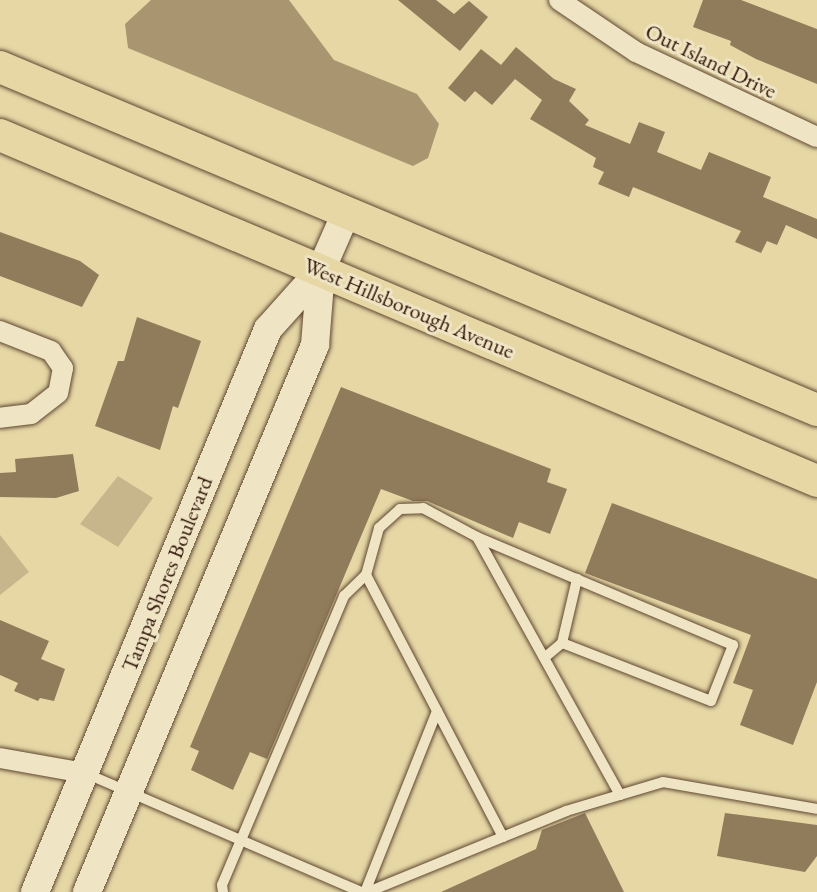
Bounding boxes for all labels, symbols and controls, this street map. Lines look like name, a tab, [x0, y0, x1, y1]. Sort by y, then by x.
street label: Out Island Drive	[641, 18, 781, 104]
street label: West Hillsborough Avenue	[300, 252, 518, 364]
street label: Tampa Shores Boulevard	[116, 473, 218, 675]

